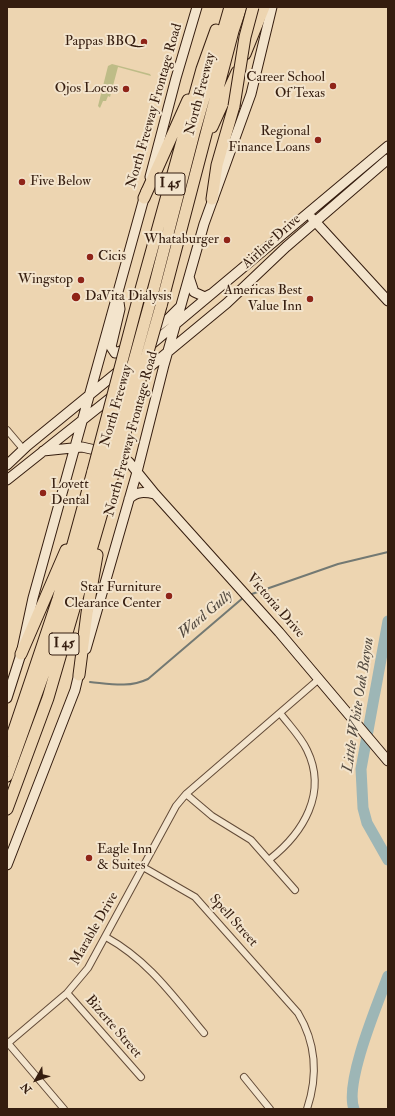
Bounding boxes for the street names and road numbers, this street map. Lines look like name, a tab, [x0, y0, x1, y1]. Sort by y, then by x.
street label: North Freeway Frontage Road	[123, 22, 187, 190]
street label: North Freeway	[182, 51, 220, 137]
road number: I 45	[155, 173, 185, 195]
street label: Airline Drive	[239, 211, 305, 273]
street label: North Freeway Frontage Road	[102, 350, 162, 518]
street label: North Freeway	[97, 363, 137, 449]
street label: Victoria Drive	[242, 570, 308, 642]
road number: I 45	[49, 633, 79, 655]
street label: Marable Drive	[67, 890, 123, 968]
street label: Spell Street	[205, 891, 261, 951]
street label: Bizerte Street	[81, 992, 145, 1062]

